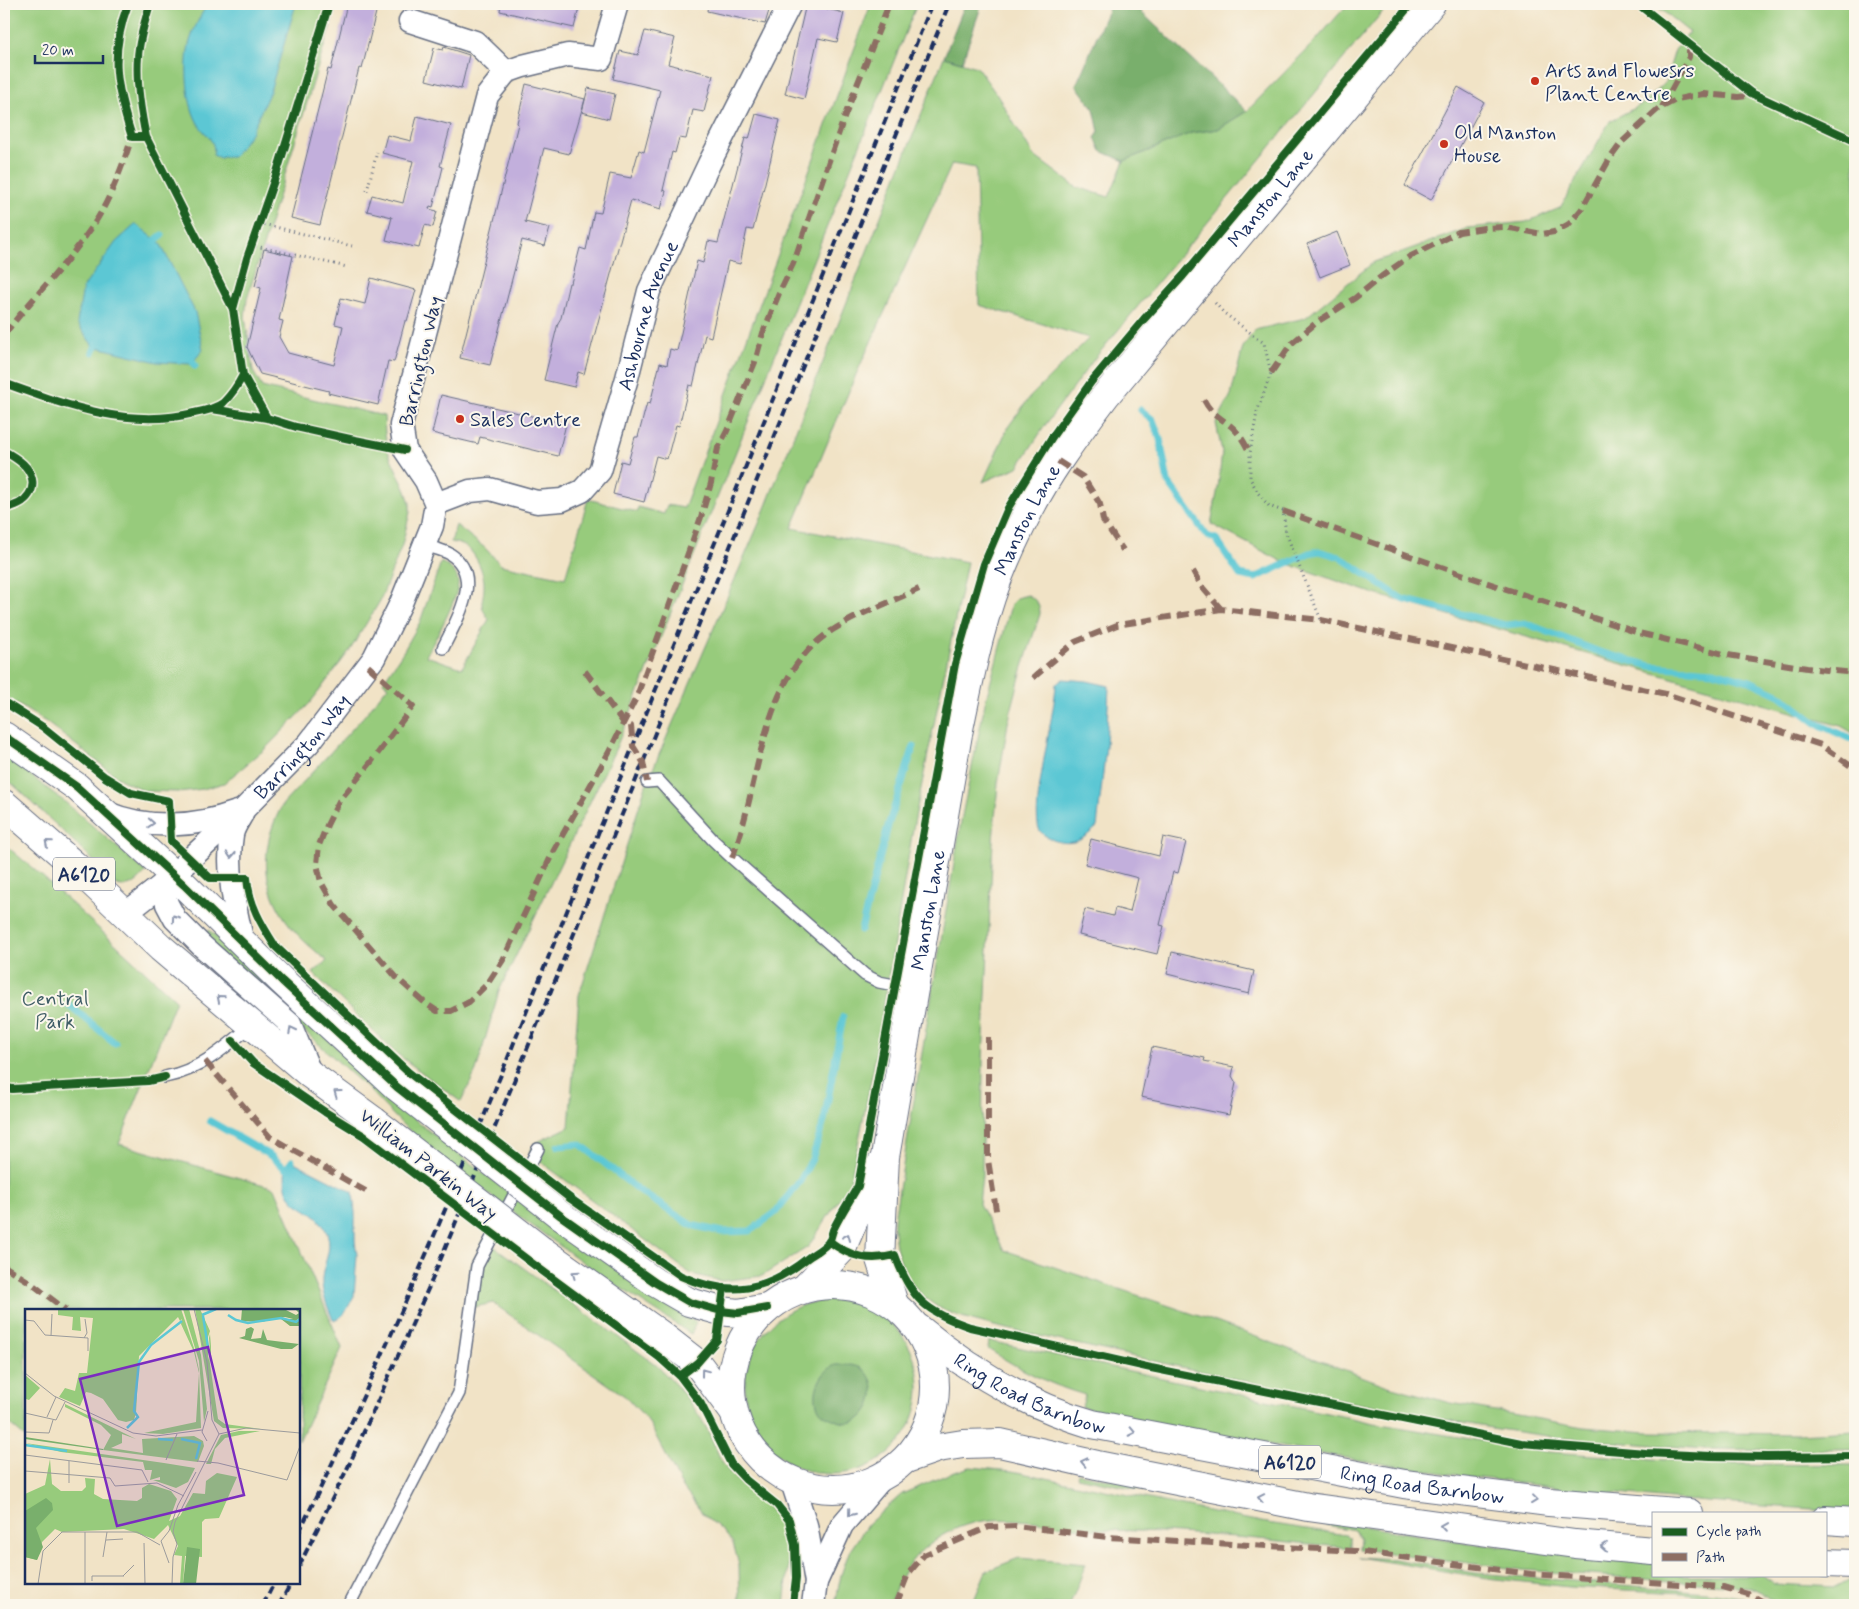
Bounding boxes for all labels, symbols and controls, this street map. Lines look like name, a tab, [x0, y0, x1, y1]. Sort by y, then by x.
scale bar	[35, 32, 102, 64]
text: 20 m	[42, 41, 74, 61]
place label: Arts and Flowesrs Plant Centre	[1545, 58, 1695, 108]
marker: Arts and Flowesrs Plant Centre	[1529, 75, 1541, 87]
place label: Old Manston House	[1454, 120, 1556, 170]
marker: Old Manston House	[1438, 138, 1450, 150]
street label: Manston Lane	[1222, 143, 1321, 254]
street label: Ashbourne Avenue	[612, 236, 686, 394]
street label: Barrington Way	[393, 294, 452, 430]
place label: Sales Centre	[470, 407, 581, 434]
marker: Sales Centre	[454, 413, 466, 425]
street label: Manston Lane	[988, 459, 1068, 580]
street label: Barrington Way	[249, 689, 357, 806]
one-way arrow	[147, 817, 155, 828]
one-way arrow	[45, 840, 54, 849]
street label: Manston Lane	[905, 848, 953, 973]
one-way arrow	[225, 851, 236, 859]
road number: A6120	[53, 858, 115, 891]
one-way arrow	[172, 914, 181, 924]
park label: Central Park	[21, 986, 89, 1036]
one-way arrow	[217, 996, 226, 1004]
one-way arrow	[287, 1026, 298, 1035]
one-way arrow	[333, 1090, 342, 1099]
street label: William Parkin Way	[353, 1103, 503, 1228]
one-way arrow	[840, 1233, 851, 1242]
one-way arrow	[571, 1271, 581, 1280]
inset map	[25, 1309, 300, 1584]
street label: Ring Road Barnbow	[948, 1347, 1108, 1441]
one-way arrow	[701, 1369, 709, 1378]
one-way arrow	[1128, 1426, 1137, 1437]
road number: A6120	[1259, 1445, 1321, 1478]
one-way arrow	[1080, 1457, 1089, 1468]
street label: Ring Road Barnbow	[1338, 1460, 1506, 1511]
one-way arrow	[1256, 1493, 1265, 1503]
one-way arrow	[1530, 1494, 1538, 1505]
one-way arrow	[848, 1508, 857, 1517]
legend	[1652, 1512, 1826, 1576]
one-way arrow	[1439, 1522, 1447, 1532]
text: Cycle path	[1696, 1522, 1761, 1542]
one-way arrow	[1600, 1541, 1608, 1552]
text: Path	[1696, 1548, 1725, 1568]

